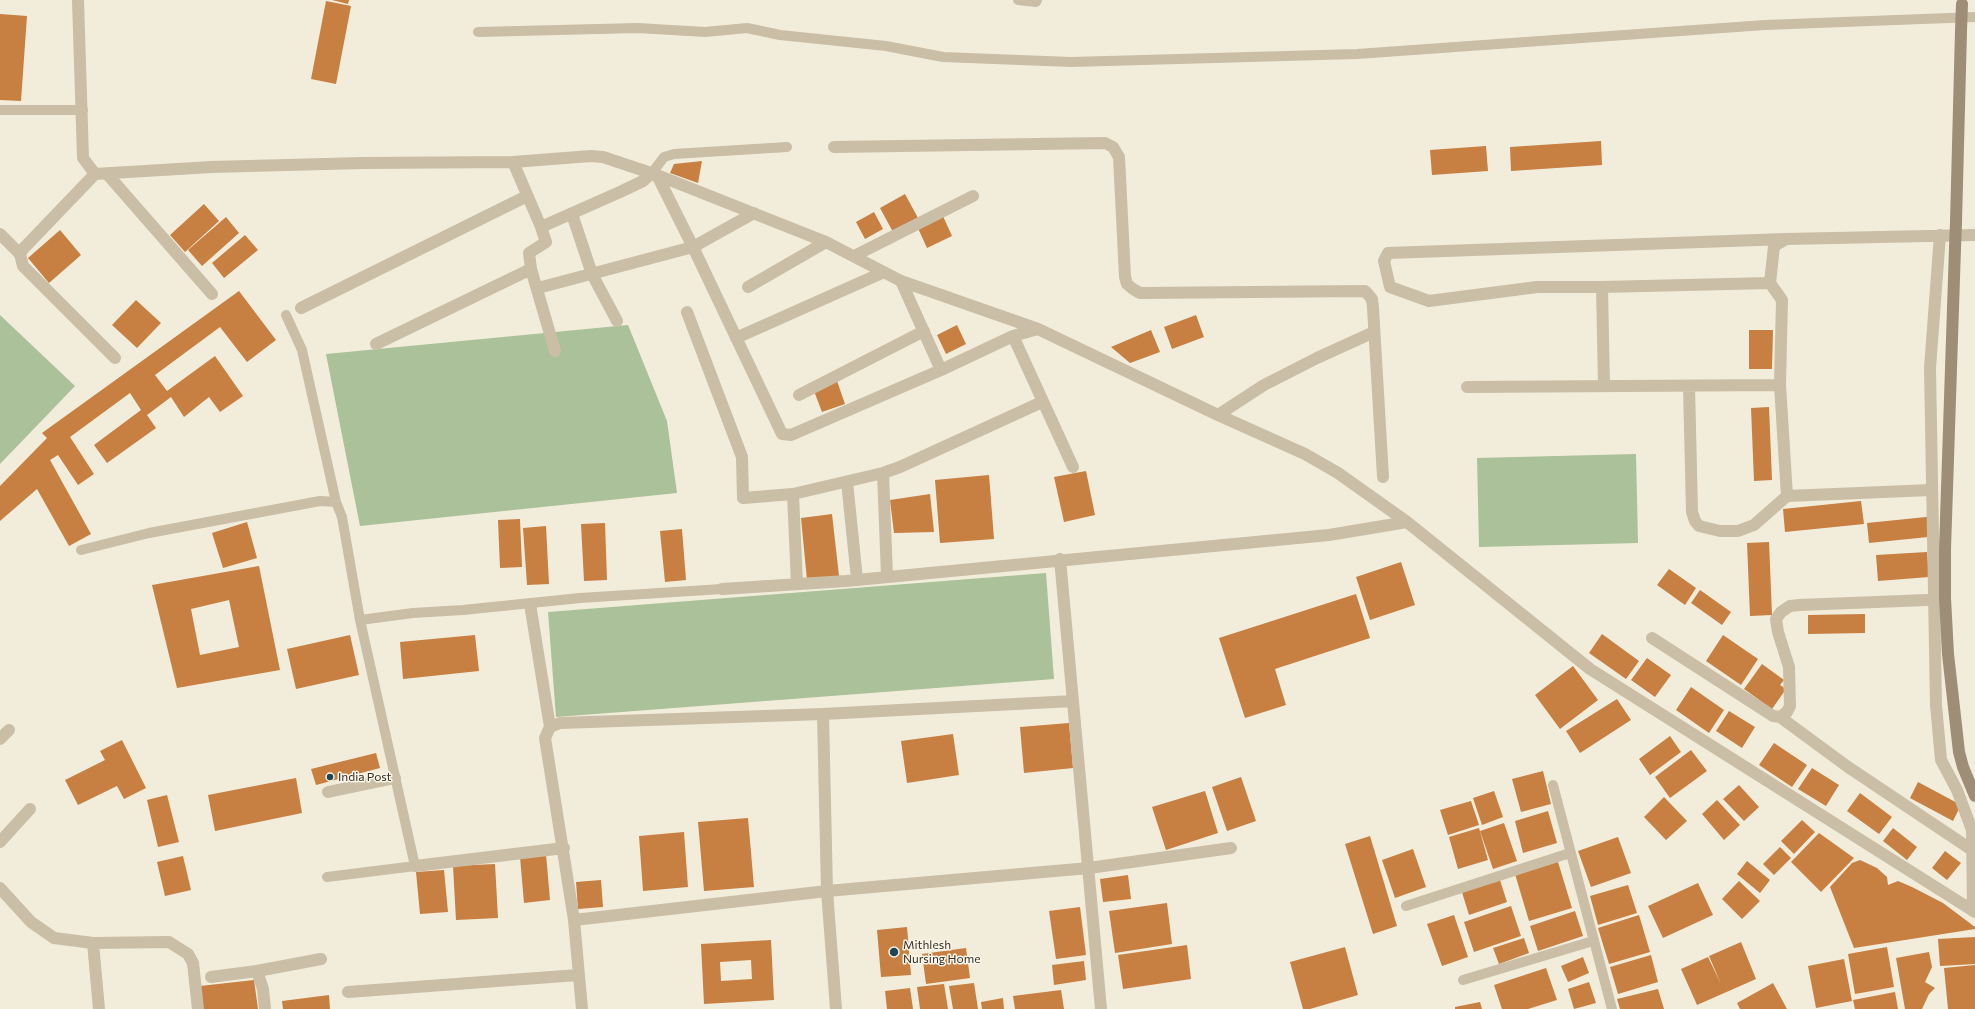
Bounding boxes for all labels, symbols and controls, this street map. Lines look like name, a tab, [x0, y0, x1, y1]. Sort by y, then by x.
place label: India Post	[338, 770, 392, 784]
marker: India Post	[325, 772, 335, 782]
place label: Mithlesh Nursing Home	[903, 938, 981, 966]
marker: Mithlesh Nursing Home	[888, 946, 900, 958]

